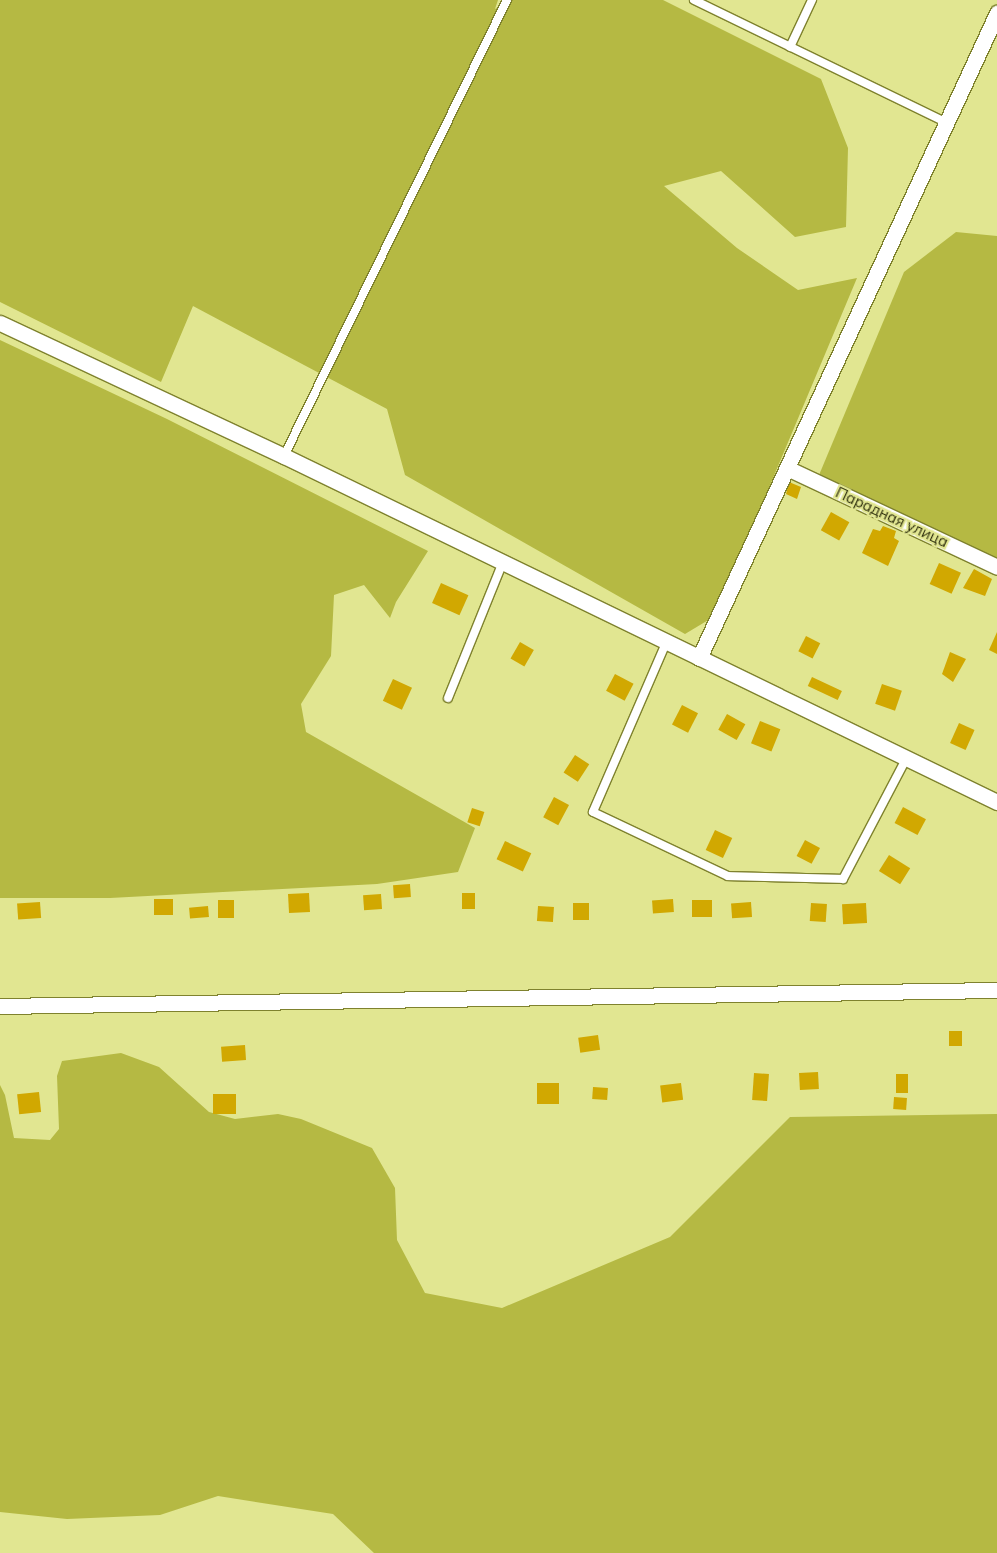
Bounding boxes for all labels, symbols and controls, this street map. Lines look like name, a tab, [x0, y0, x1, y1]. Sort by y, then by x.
street label: Парадная улица	[833, 483, 951, 551]

